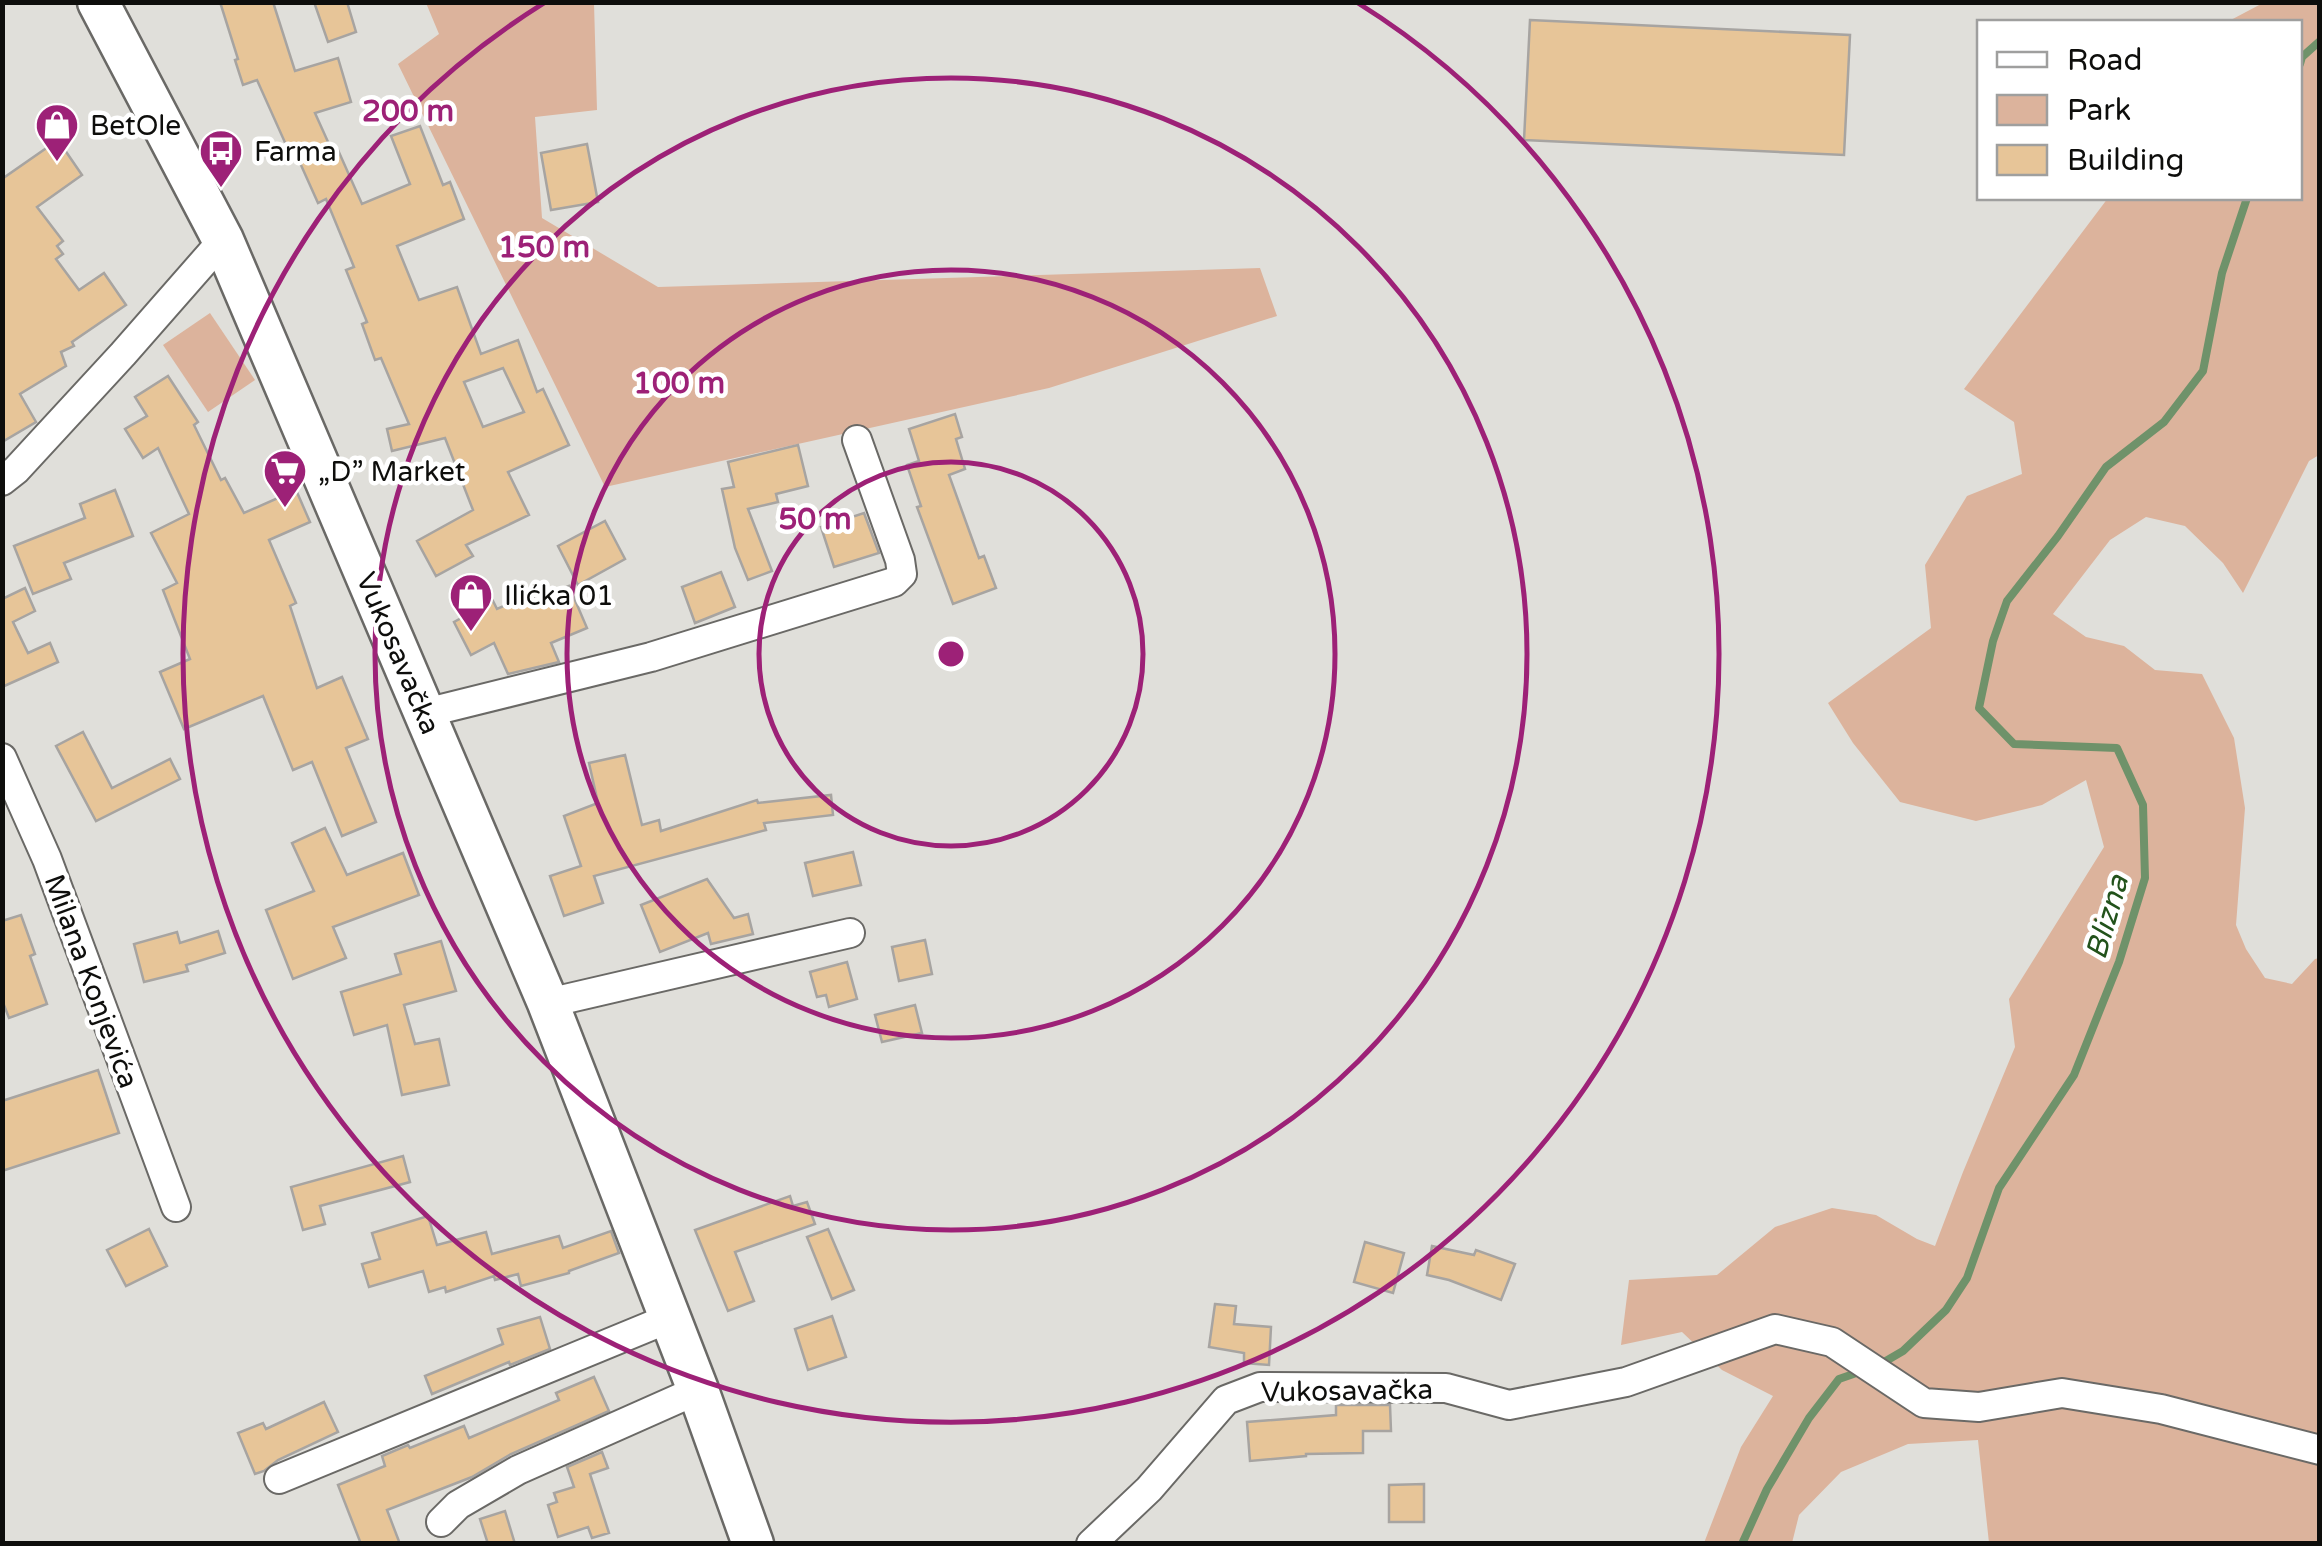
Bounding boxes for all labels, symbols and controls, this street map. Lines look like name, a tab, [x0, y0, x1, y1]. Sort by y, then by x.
legend	[1977, 20, 2302, 200]
text: Road	[2067, 42, 2142, 79]
text: Park	[2067, 92, 2131, 129]
text: 200 m	[362, 93, 454, 130]
shop icon: BetOle	[34, 102, 80, 163]
place label: BetOle	[90, 109, 181, 143]
bus stop icon: Farma	[198, 128, 244, 189]
place label: Farma	[254, 135, 337, 169]
text: Building	[2067, 142, 2184, 179]
text: 150 m	[498, 229, 590, 266]
text: 100 m	[633, 365, 725, 402]
supermarket icon: „D” Market	[262, 448, 308, 509]
place label: „D” Market	[318, 455, 466, 489]
text: 50 m	[778, 501, 852, 538]
street label: Vukosavačka	[349, 567, 447, 739]
shop icon: Ilićka 01	[448, 572, 494, 633]
place label: Ilićka 01	[504, 579, 614, 613]
centre of rings	[933, 636, 969, 672]
street label: Milana Konjevića	[37, 870, 145, 1093]
water label: Blizna	[2078, 870, 2137, 963]
street label: Vukosavačka	[1261, 1372, 1433, 1410]

